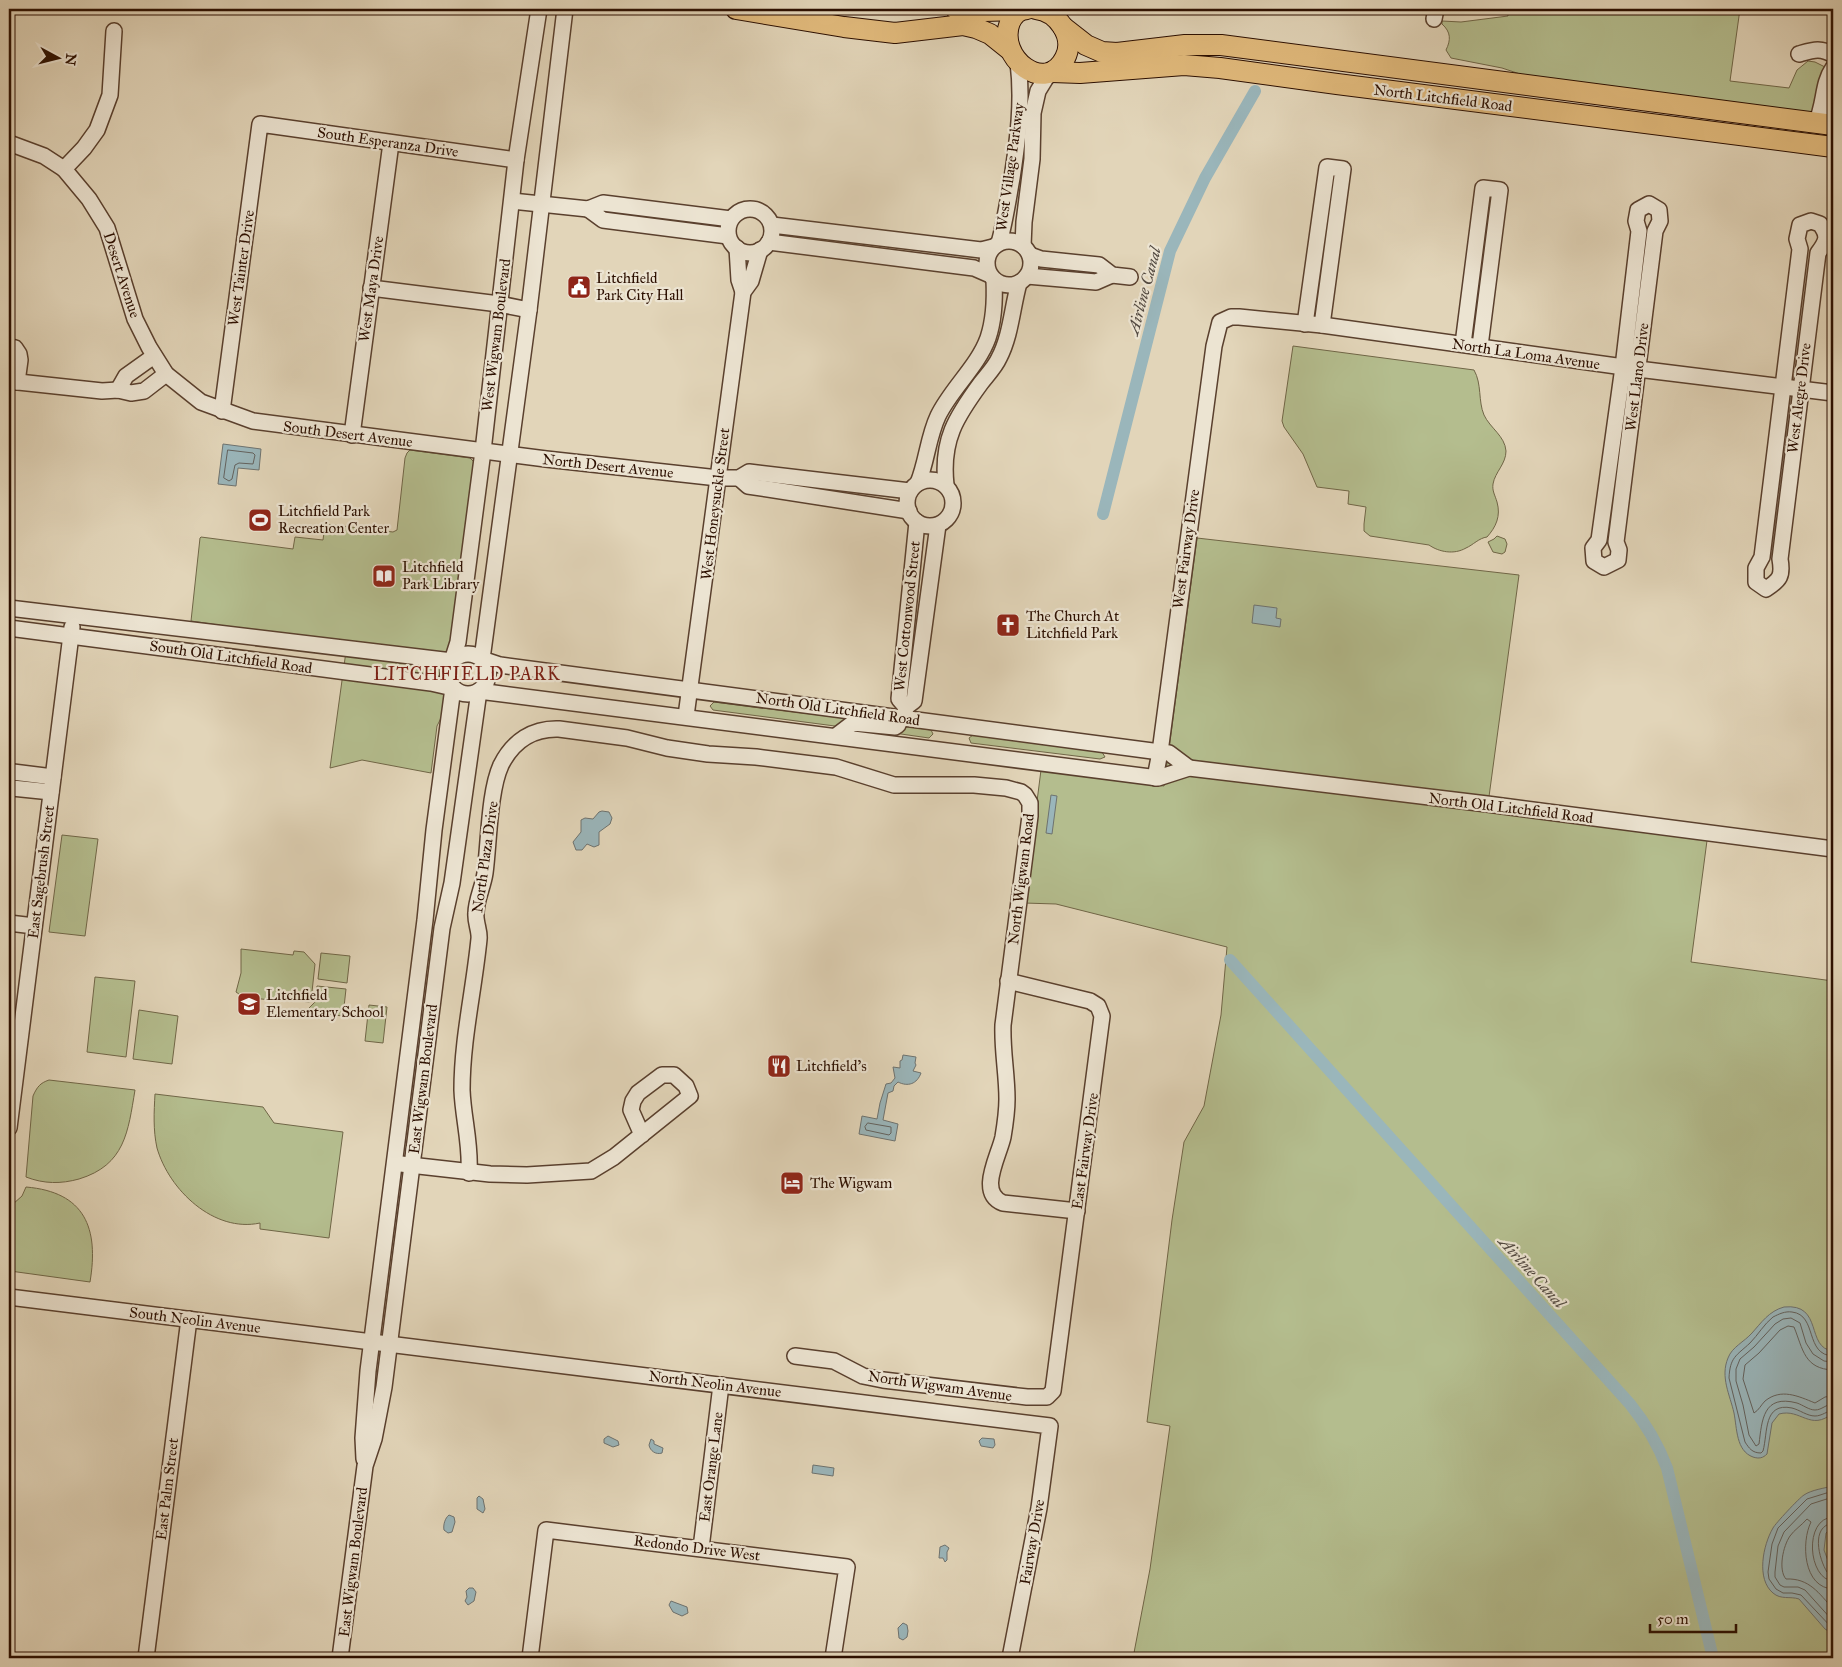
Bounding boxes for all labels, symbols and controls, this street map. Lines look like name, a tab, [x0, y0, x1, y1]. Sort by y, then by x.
north arrow	[32, 32, 82, 82]
text: N	[61, 53, 80, 67]
street label: North Litchfield Road	[1373, 81, 1514, 115]
street label: West Village Parkway	[992, 101, 1028, 232]
street label: South Esperanza Drive	[316, 123, 460, 161]
street label: West Tainter Drive	[224, 209, 258, 327]
street label: Desert Avenue	[100, 230, 144, 320]
street label: West Maya Drive	[355, 235, 387, 343]
water label: Airline Canal	[1123, 243, 1165, 339]
street label: West Wigwam Boulevard	[478, 257, 514, 412]
place label: Litchfield Park City Hall	[596, 269, 685, 304]
public building icon: Litchfield Park City Hall	[566, 274, 592, 300]
street label: West Llano Drive	[1621, 322, 1653, 432]
street label: North La Loma Avenue	[1451, 335, 1601, 373]
street label: West Alegre Drive	[1783, 342, 1815, 454]
street label: South Desert Avenue	[282, 417, 414, 451]
street label: West Honeysuckle Street	[697, 426, 733, 581]
street label: North Desert Avenue	[542, 450, 674, 482]
street label: West Fairway Drive	[1169, 488, 1203, 610]
place label: Litchfield Park Recreation Center	[278, 502, 390, 537]
sports icon: Litchfield Park Recreation Center	[247, 507, 273, 533]
street label: West Cottonwood Street	[890, 539, 924, 692]
place label: Litchfield Park Library	[402, 558, 480, 593]
library icon: Litchfield Park Library	[371, 563, 397, 589]
place label: The Church At Litchfield Park	[1026, 607, 1120, 642]
church icon: The Church At Litchfield Park	[995, 612, 1021, 638]
street label: South Old Litchfield Road	[148, 637, 314, 677]
district label: LITCHFIELD PARK	[373, 663, 561, 685]
street label: North Old Litchfield Road	[755, 689, 922, 729]
street label: North Old Litchfield Road	[1428, 789, 1595, 827]
street label: North Plaza Drive	[468, 800, 502, 914]
street label: East Sagebrush Street	[24, 803, 58, 940]
street label: North Wigwam Road	[1004, 812, 1038, 946]
place label: Litchfield Elementary School	[266, 986, 385, 1021]
school or university icon: Litchfield Elementary School	[236, 991, 262, 1017]
street label: East Wigwam Boulevard	[405, 1003, 441, 1155]
restaurant icon: Litchfield's	[766, 1053, 792, 1079]
place label: Litchfield's	[796, 1057, 867, 1075]
street label: East Fairway Drive	[1068, 1092, 1102, 1210]
hotel icon: The Wigwam	[779, 1170, 805, 1196]
place label: The Wigwam	[810, 1174, 893, 1192]
water label: Airline Canal	[1493, 1231, 1570, 1313]
street label: South Neolin Avenue	[128, 1303, 262, 1337]
street label: North Neolin Avenue	[648, 1367, 782, 1401]
street label: North Wigwam Avenue	[867, 1367, 1013, 1405]
street label: East Orange Lane	[695, 1411, 727, 1523]
street label: East Palm Street	[152, 1436, 182, 1541]
street label: East Wigwam Boulevard	[335, 1486, 371, 1638]
street label: Fairway Drive	[1016, 1498, 1048, 1586]
street label: Redondo Drive West	[633, 1531, 762, 1565]
scale bar	[1650, 1602, 1736, 1634]
text: 50 m	[1657, 1610, 1689, 1628]

